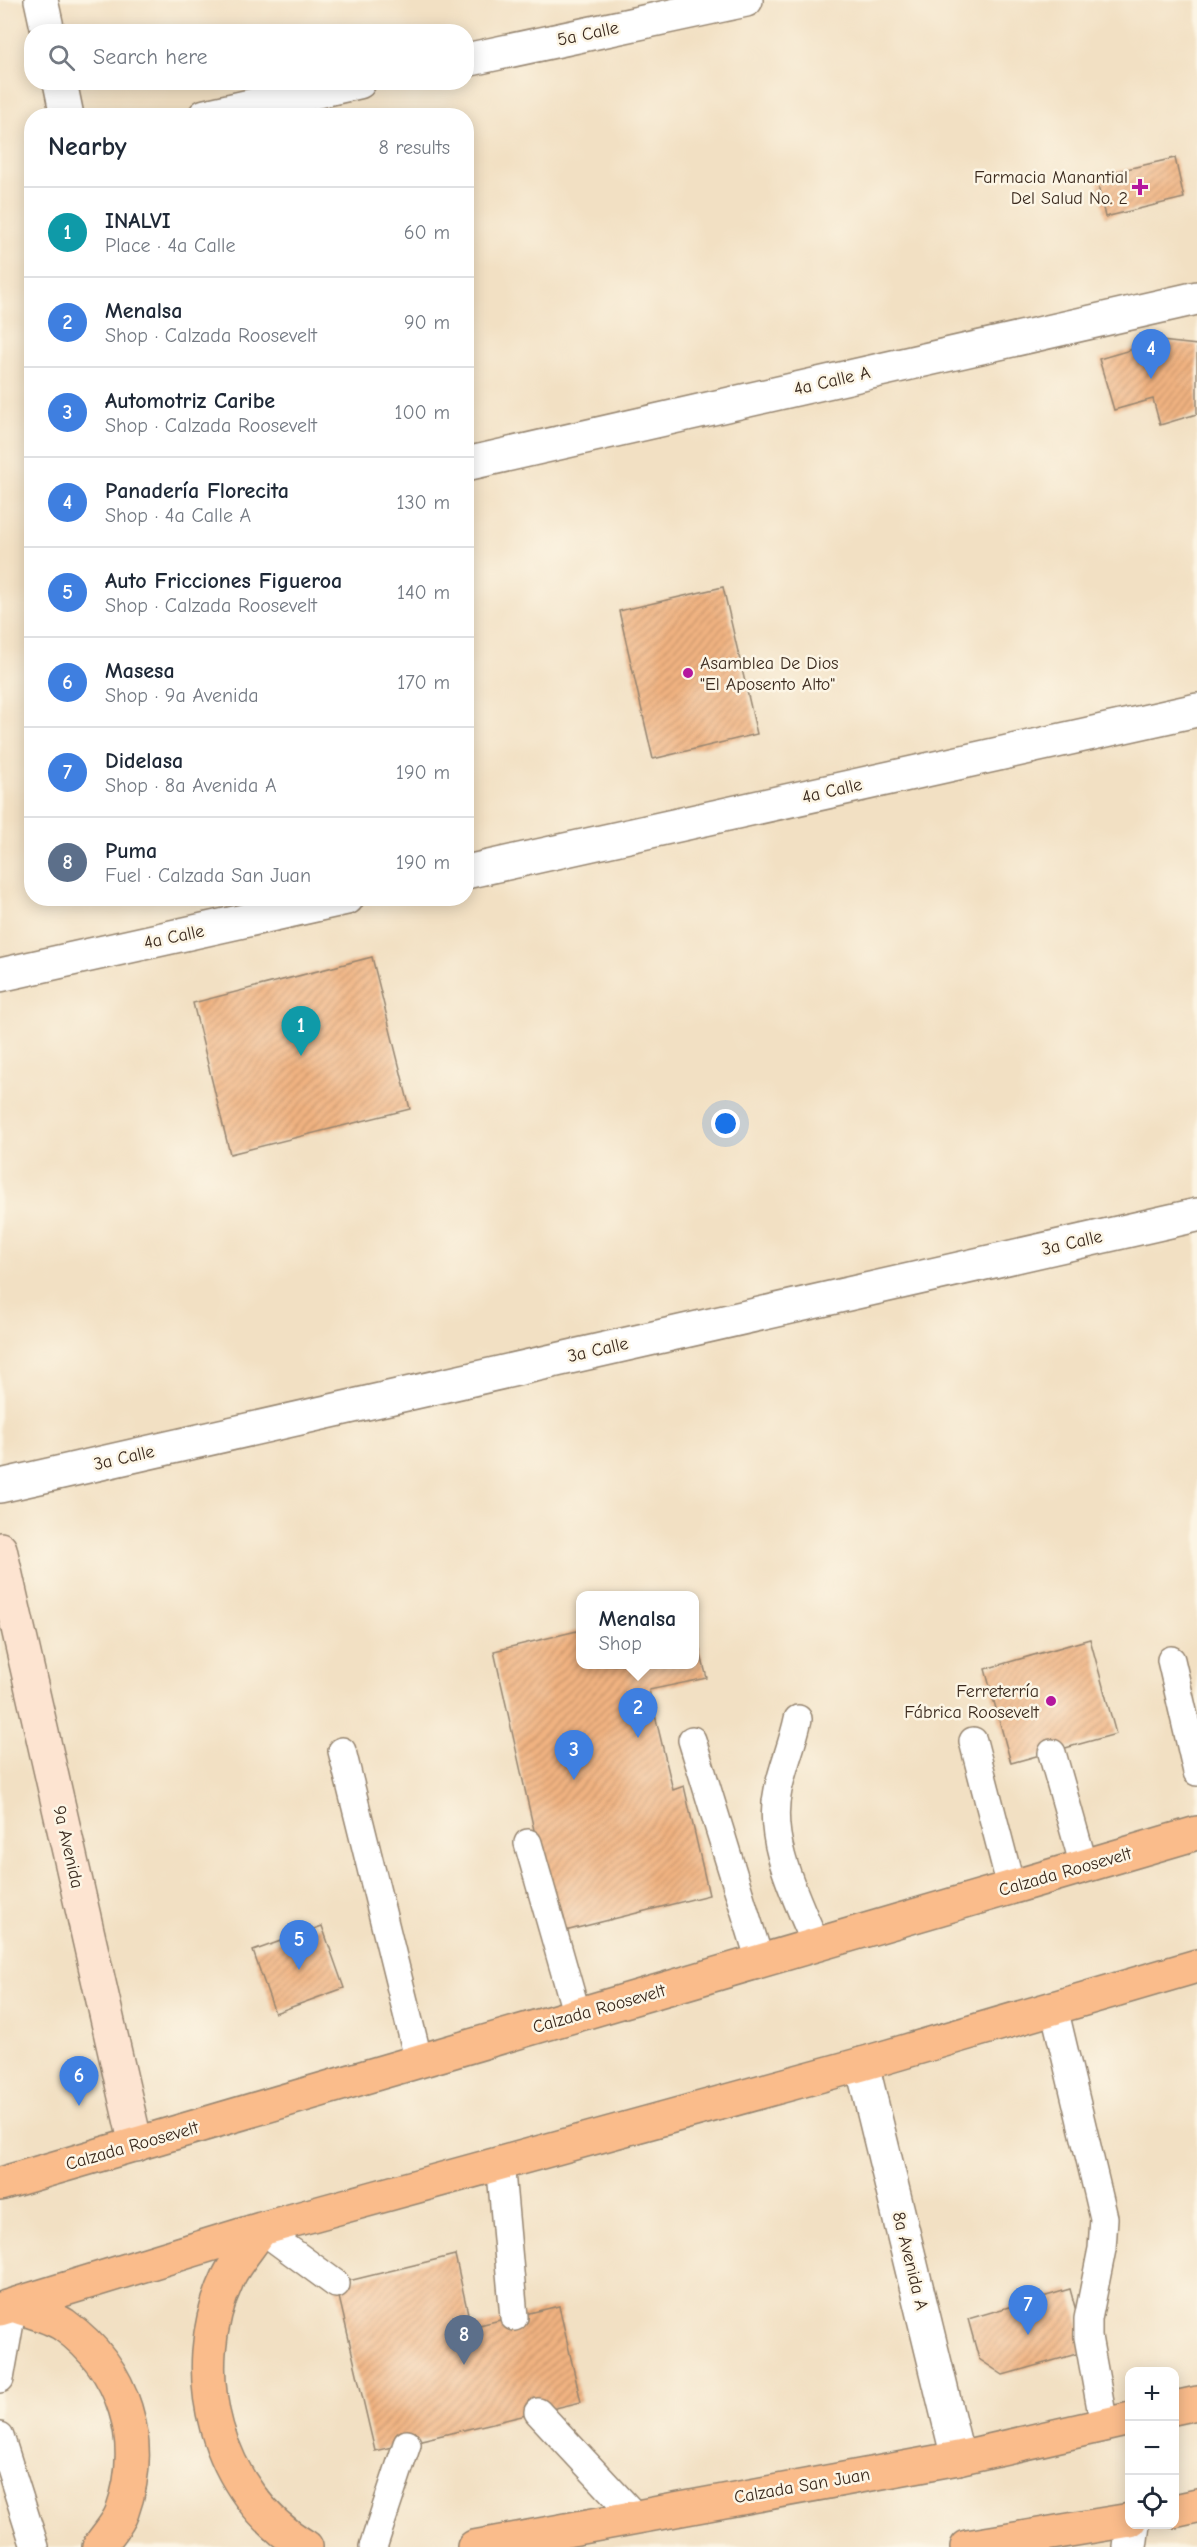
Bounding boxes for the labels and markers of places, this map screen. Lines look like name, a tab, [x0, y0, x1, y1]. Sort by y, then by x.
place label: Farmacia Manantial Del Salud No. 2	[974, 167, 1128, 209]
marker: Farmacia Manantial Del Salud No. 2	[1133, 180, 1147, 194]
pin: 4	[1132, 330, 1170, 379]
place label: Asamblea De Dios "El Aposento Alto"	[700, 653, 839, 695]
marker: Asamblea De Dios "El Aposento Alto"	[681, 666, 695, 680]
pin: 1	[282, 1006, 320, 1056]
place label: Ferreterría Fábrica Roosevelt	[904, 1681, 1040, 1723]
pin: 2	[618, 1688, 658, 1738]
marker: Ferreterría Fábrica Roosevelt	[1044, 1694, 1058, 1708]
pin: 3	[554, 1730, 594, 1780]
pin: 5	[280, 1920, 318, 1970]
pin: 6	[60, 2056, 98, 2106]
pin: 7	[1008, 2286, 1048, 2335]
pin: 8	[444, 2316, 484, 2365]

